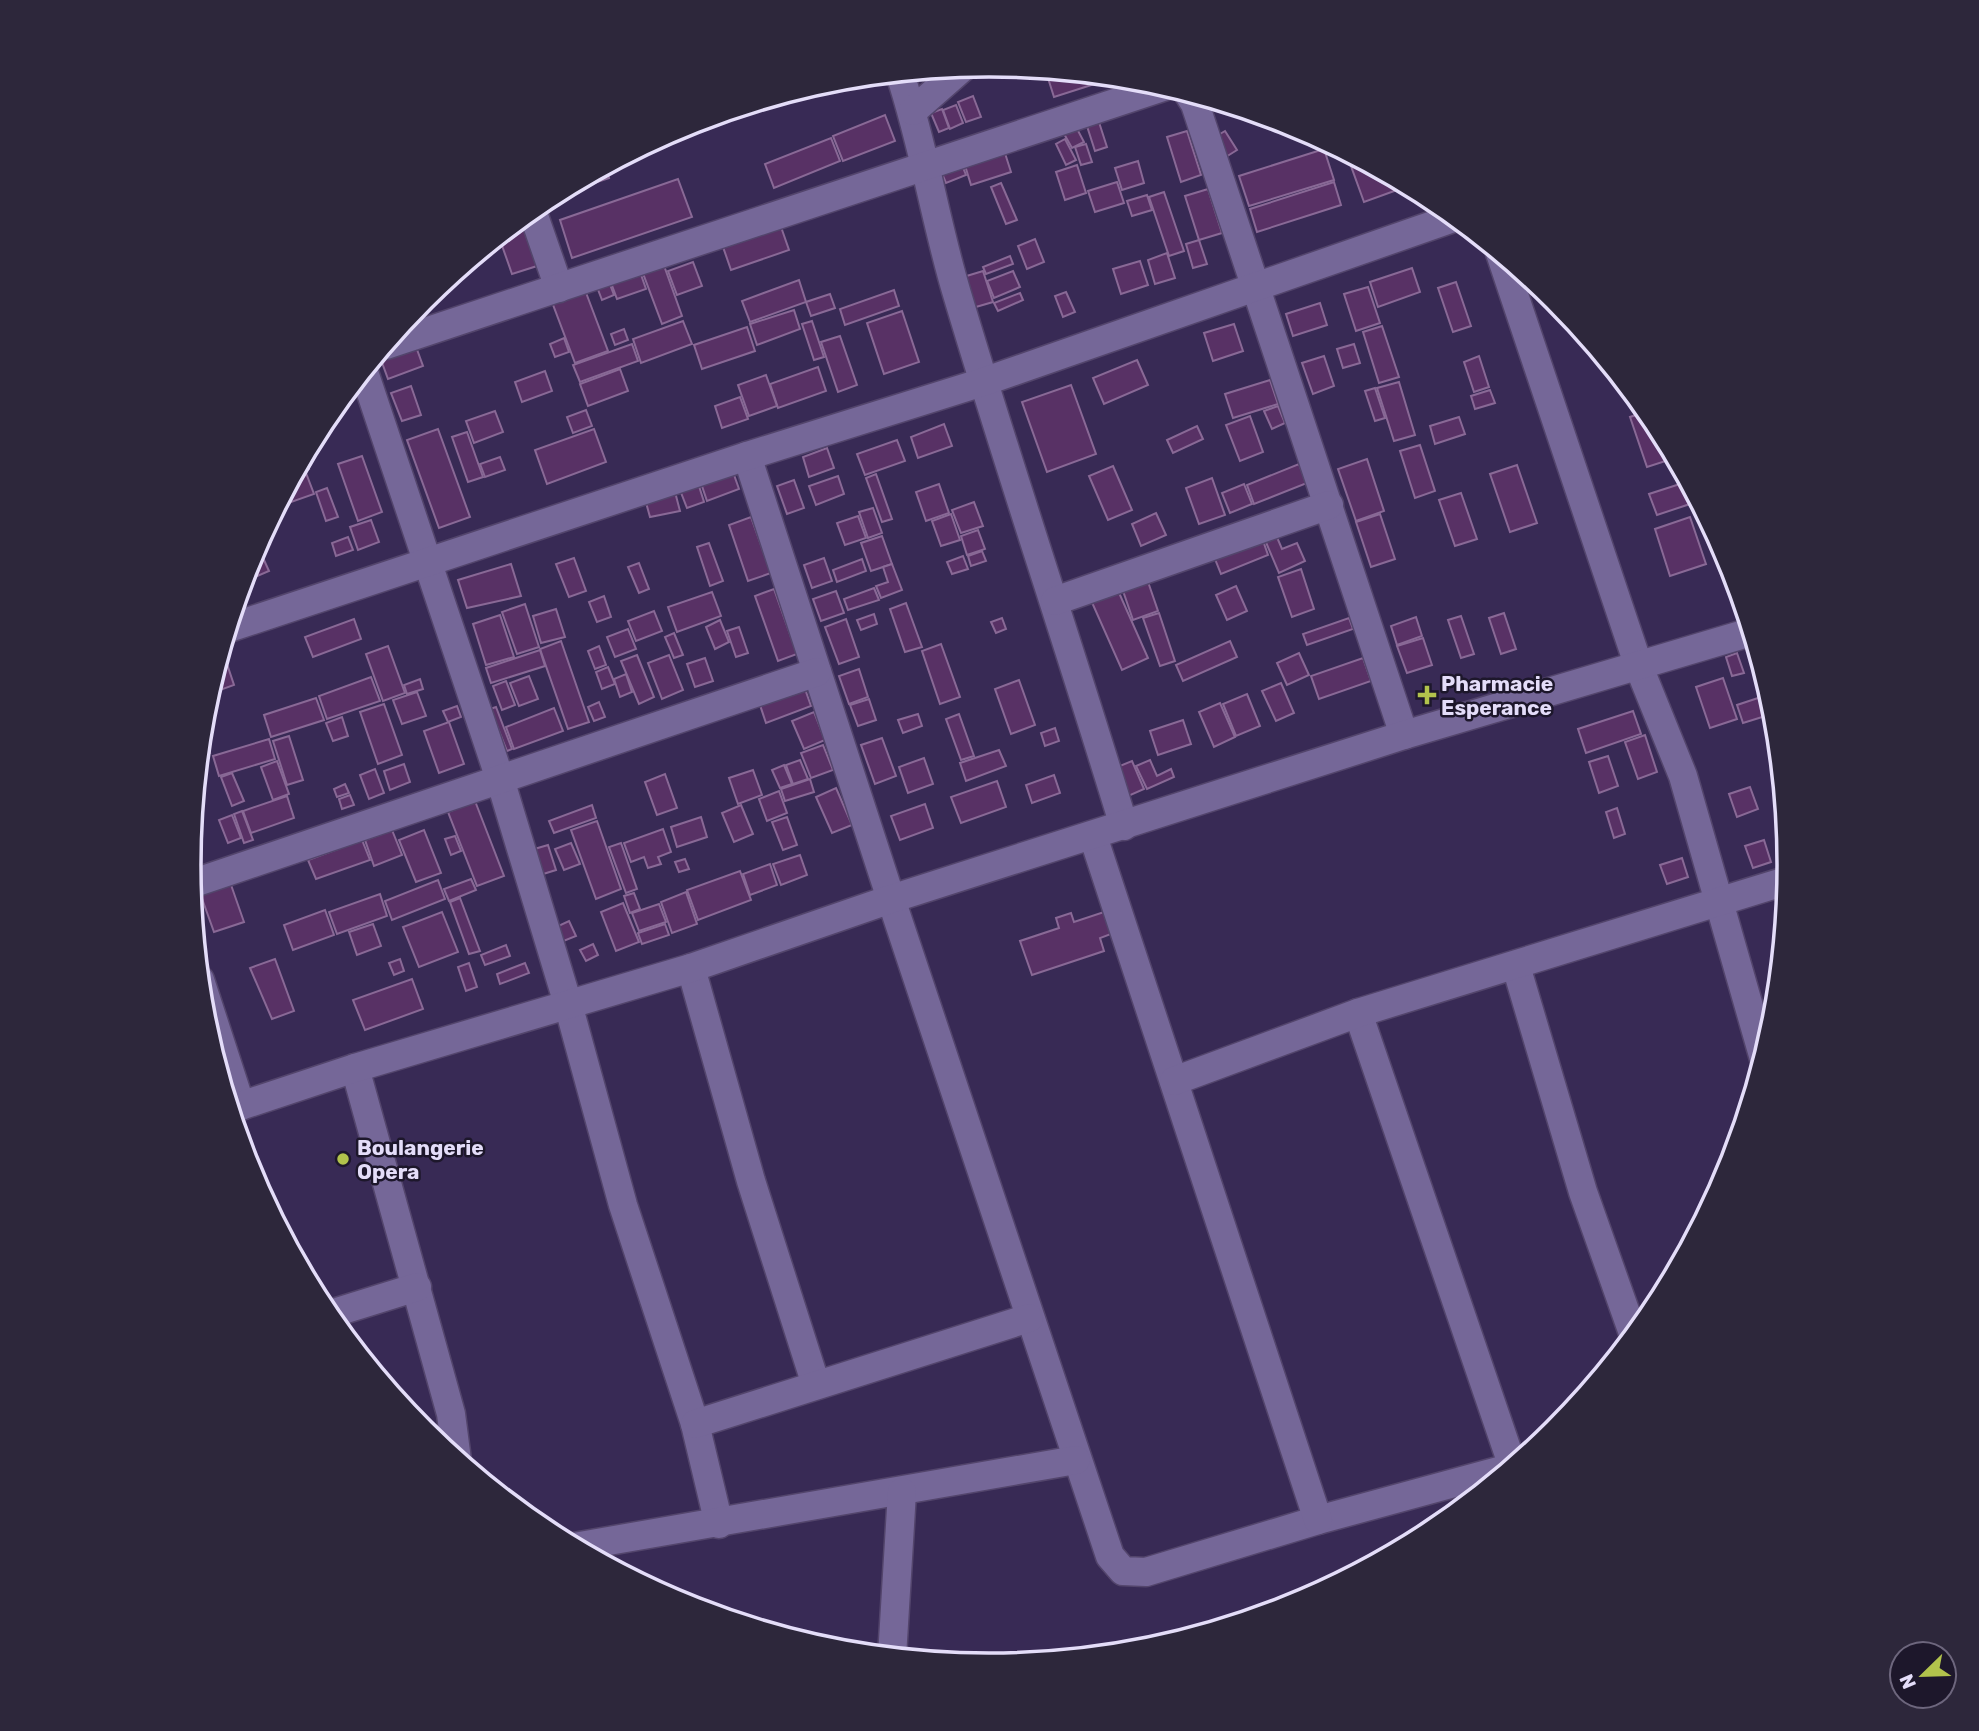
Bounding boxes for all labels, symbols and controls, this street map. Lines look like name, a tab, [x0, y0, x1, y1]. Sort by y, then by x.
place label: Pharmacie Esperance	[1441, 671, 1553, 720]
marker: Pharmacie Esperance	[1419, 687, 1435, 703]
place label: Boulangerie Opera	[357, 1135, 484, 1184]
marker: Boulangerie Opera	[335, 1151, 351, 1167]
north arrow	[1888, 1640, 1958, 1710]
text: N	[1895, 1671, 1921, 1692]

